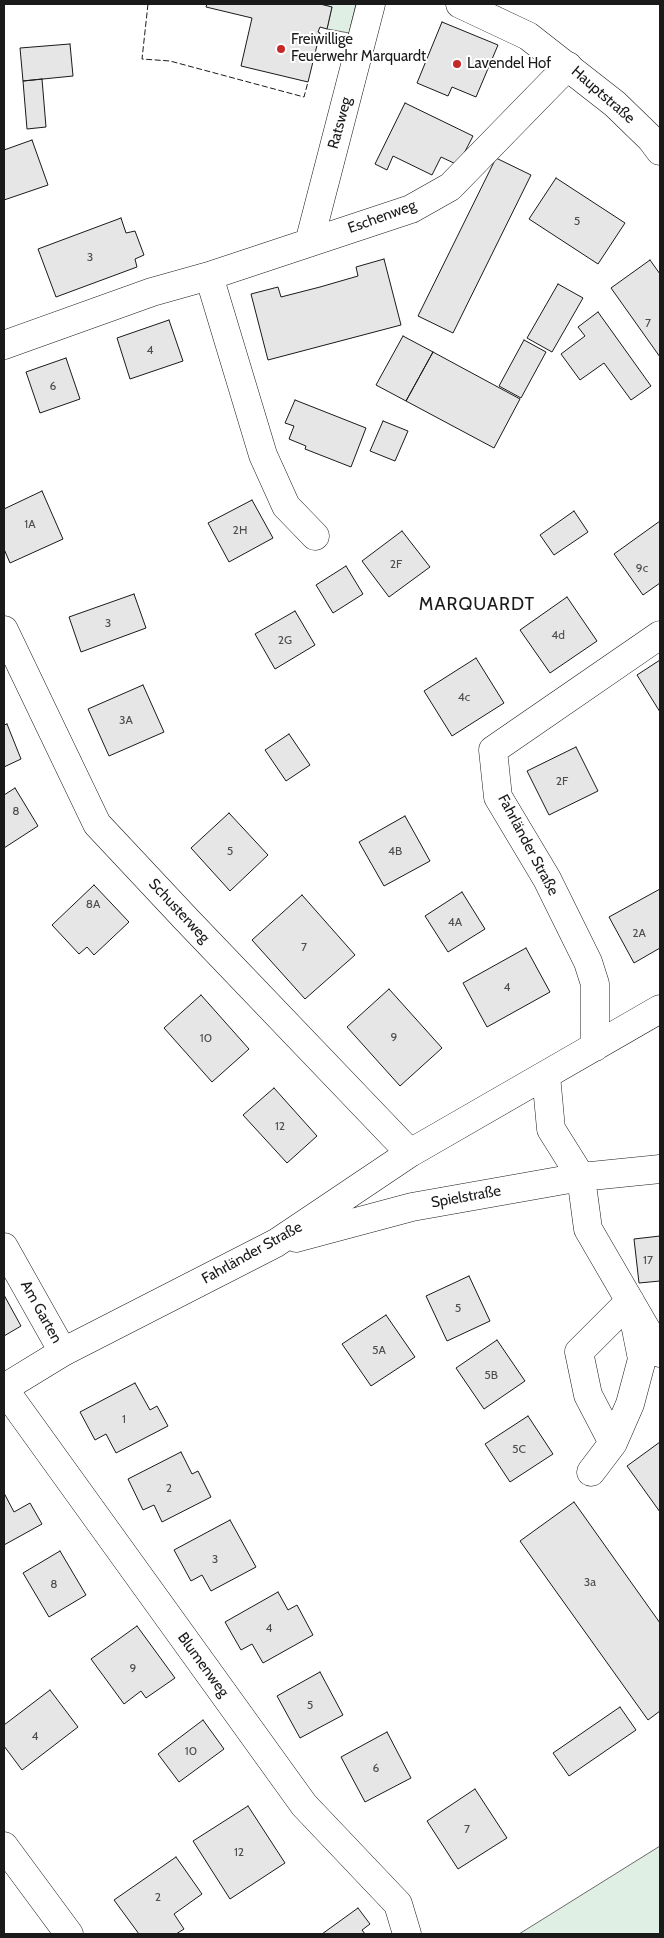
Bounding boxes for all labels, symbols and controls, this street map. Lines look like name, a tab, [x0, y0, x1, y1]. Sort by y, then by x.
place label: Freiwillige Feuerwehr Marquardt	[291, 31, 426, 66]
marker: Freiwillige Feuerwehr Marquardt	[275, 43, 287, 55]
place label: Lavendel Hof	[467, 55, 551, 73]
marker: Lavendel Hof	[451, 58, 463, 70]
street label: Hauptstraße	[568, 63, 638, 127]
street label: Ratsweg	[324, 95, 356, 151]
street label: Eschenweg	[345, 196, 419, 238]
house number: 5	[574, 214, 580, 228]
house number: 3	[87, 250, 93, 264]
house number: 7	[645, 316, 651, 330]
house number: 4	[147, 343, 153, 357]
house number: 6	[50, 379, 56, 393]
house number: 1A	[24, 517, 36, 531]
house number: 2H	[233, 523, 247, 537]
house number: 2F	[390, 557, 402, 571]
house number: 9c	[636, 561, 648, 575]
district label: MARQUARDT	[418, 594, 536, 616]
house number: 3	[105, 616, 111, 630]
house number: 4d	[551, 628, 565, 642]
house number: 2G	[278, 633, 292, 647]
house number: 4c	[458, 690, 470, 704]
house number: 3A	[119, 713, 133, 727]
house number: 2F	[556, 774, 568, 788]
street label: Fahrländer Straße	[494, 791, 562, 899]
house number: 8	[12, 804, 20, 818]
house number: 5	[227, 844, 233, 858]
house number: 4B	[388, 844, 402, 858]
street label: Schusterweg	[145, 875, 213, 947]
house number: 8A	[86, 897, 100, 911]
house number: 4A	[448, 915, 462, 929]
house number: 2A	[632, 926, 646, 940]
house number: 7	[301, 940, 307, 954]
house number: 4	[504, 980, 510, 994]
house number: 9	[391, 1030, 397, 1044]
house number: 10	[200, 1031, 212, 1045]
house number: 12	[275, 1119, 285, 1133]
street label: Spielstraße	[430, 1182, 502, 1212]
street label: Fahrländer Straße	[199, 1218, 305, 1288]
house number: 17	[643, 1253, 653, 1267]
street label: Am Garten	[16, 1278, 66, 1346]
house number: 5	[455, 1301, 461, 1315]
house number: 5A	[372, 1343, 386, 1357]
house number: 5B	[484, 1368, 498, 1382]
house number: 1	[122, 1412, 126, 1426]
house number: 5C	[512, 1442, 526, 1456]
house number: 2	[166, 1481, 172, 1495]
house number: 3	[212, 1552, 218, 1566]
house number: 3a	[584, 1575, 596, 1589]
house number: 8	[50, 1577, 58, 1591]
house number: 4	[266, 1621, 272, 1635]
street label: Blumenweg	[174, 1629, 232, 1701]
house number: 9	[130, 1661, 136, 1675]
house number: 5	[307, 1698, 313, 1712]
house number: 4	[32, 1729, 38, 1743]
house number: 10	[185, 1744, 197, 1758]
house number: 6	[373, 1761, 379, 1775]
house number: 7	[464, 1822, 470, 1836]
house number: 12	[234, 1845, 244, 1859]
house number: 2	[155, 1890, 161, 1904]

